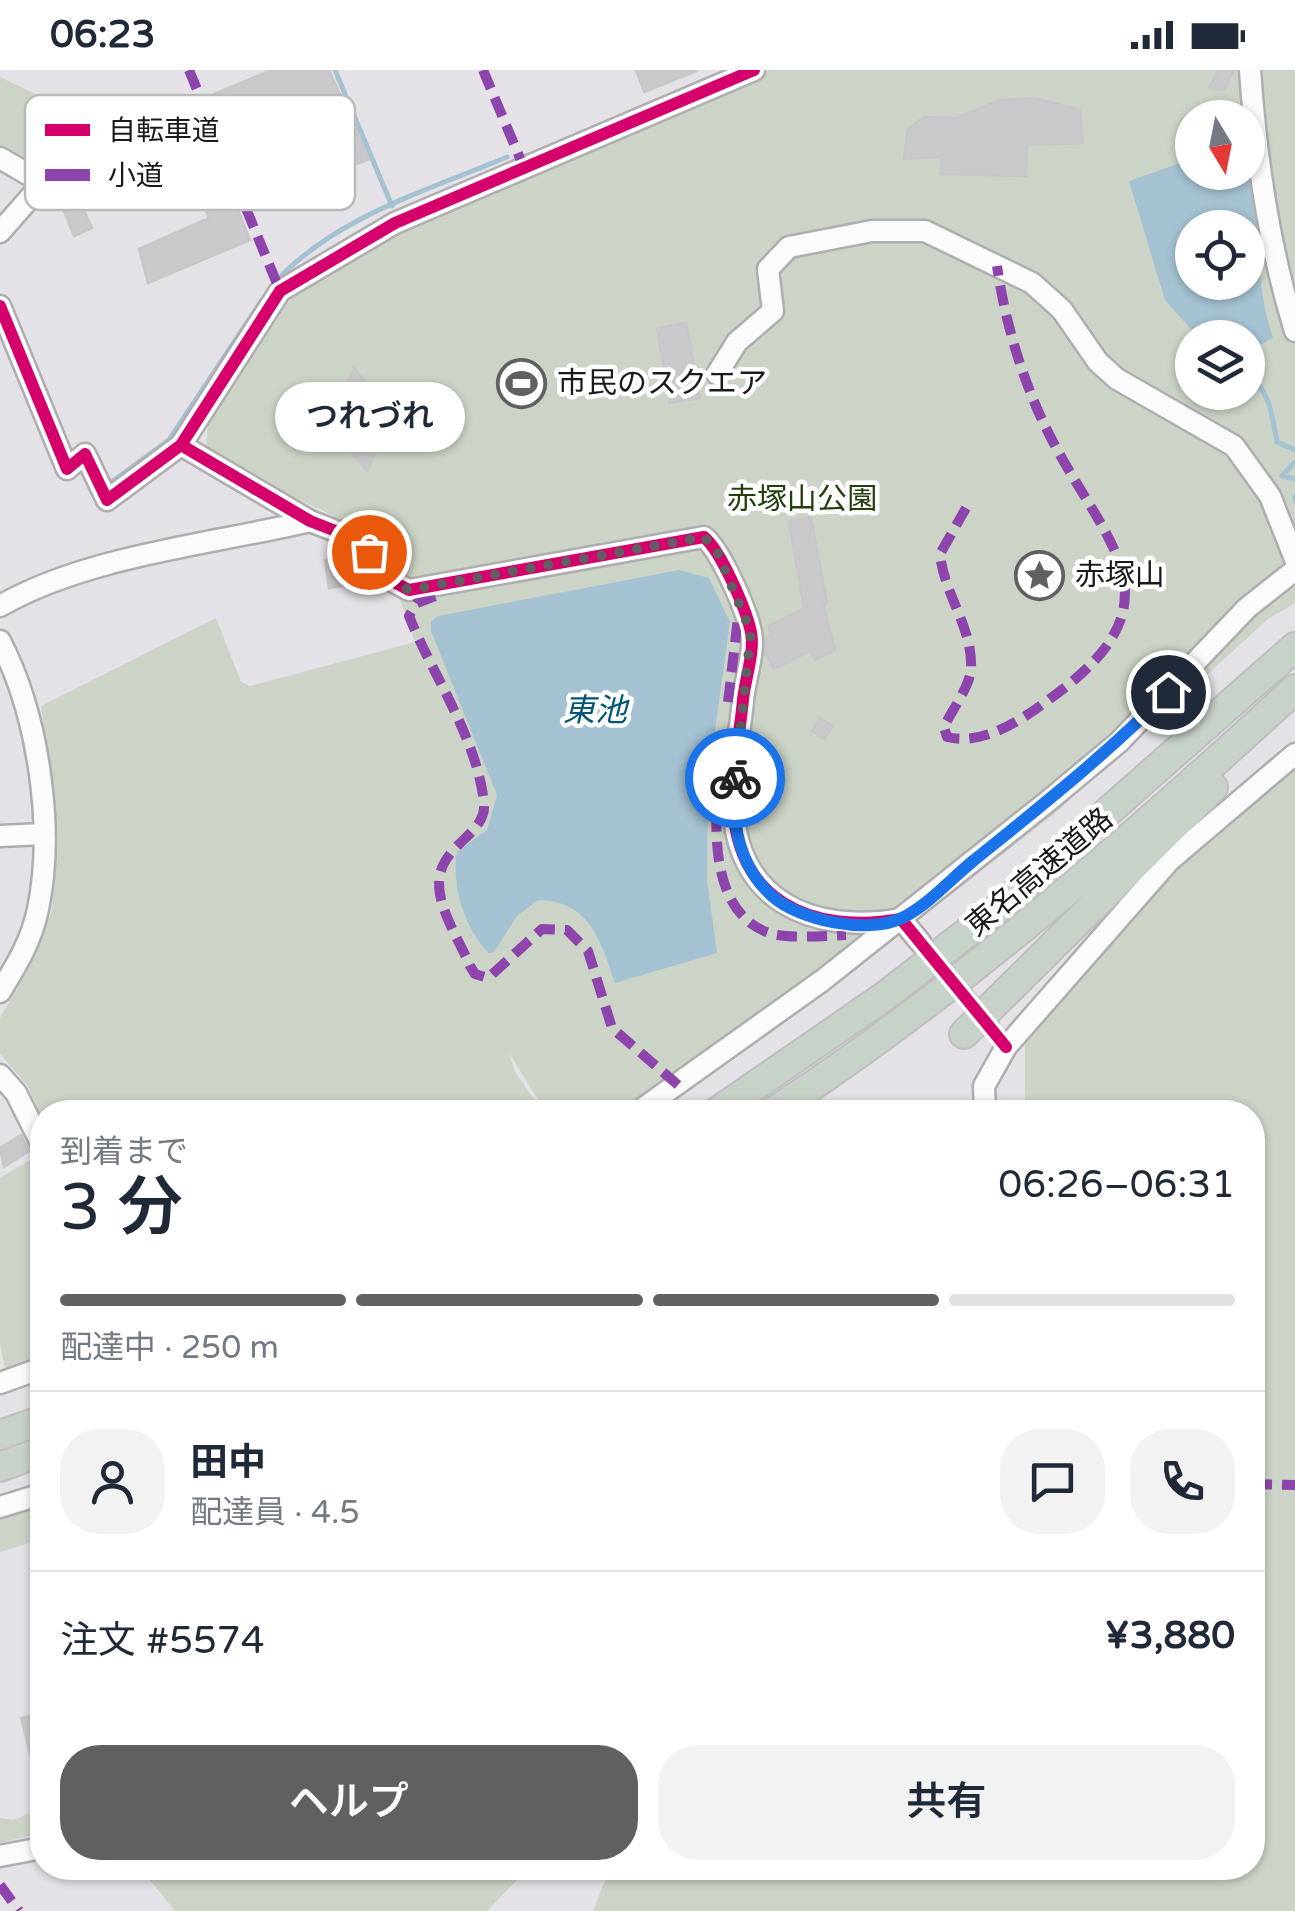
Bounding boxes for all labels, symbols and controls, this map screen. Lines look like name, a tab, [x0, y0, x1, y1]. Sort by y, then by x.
text: 06:23	[50, 12, 155, 58]
legend	[25, 95, 355, 210]
north arrow	[1175, 100, 1265, 190]
map controls	[1175, 100, 1265, 410]
text: 自転車道	[108, 114, 220, 148]
text: 小道	[108, 159, 164, 193]
button: locate	[1175, 210, 1265, 300]
button: layers	[1175, 320, 1265, 410]
sports icon: 市民のスクエア	[496, 357, 548, 409]
place label: 市民のスクエア	[557, 365, 767, 402]
callout: つれづれ	[274, 382, 464, 452]
text: つれづれ	[306, 398, 434, 436]
park label: 赤塚山公園	[727, 481, 877, 518]
pin	[327, 510, 412, 595]
icon: bag	[342, 525, 397, 580]
place icon: 赤塚山	[1014, 549, 1066, 601]
place label: 赤塚山	[1075, 557, 1165, 594]
pin	[1126, 650, 1211, 735]
icon: home	[1141, 665, 1196, 720]
water label: 東池	[563, 692, 630, 730]
courier	[685, 728, 785, 828]
icon: bike	[708, 751, 763, 806]
street label: 東名高速道路	[958, 800, 1120, 944]
text: 到着まで	[60, 1133, 188, 1171]
text: 06:26–06:31	[998, 1162, 1235, 1208]
text: 3 分	[60, 1169, 183, 1248]
text: 配達中 · 250 m	[60, 1329, 279, 1367]
button: person	[60, 1429, 165, 1534]
button: chat	[1000, 1429, 1105, 1534]
button: phone	[1130, 1429, 1235, 1534]
text: 田中	[190, 1440, 266, 1486]
text: 配達員 · 4.5	[190, 1494, 359, 1532]
text: ¥3,880	[1105, 1613, 1235, 1659]
text: 注文 #5574	[60, 1618, 265, 1664]
button: ヘルプ	[60, 1745, 638, 1860]
button: 共有	[658, 1745, 1235, 1860]

